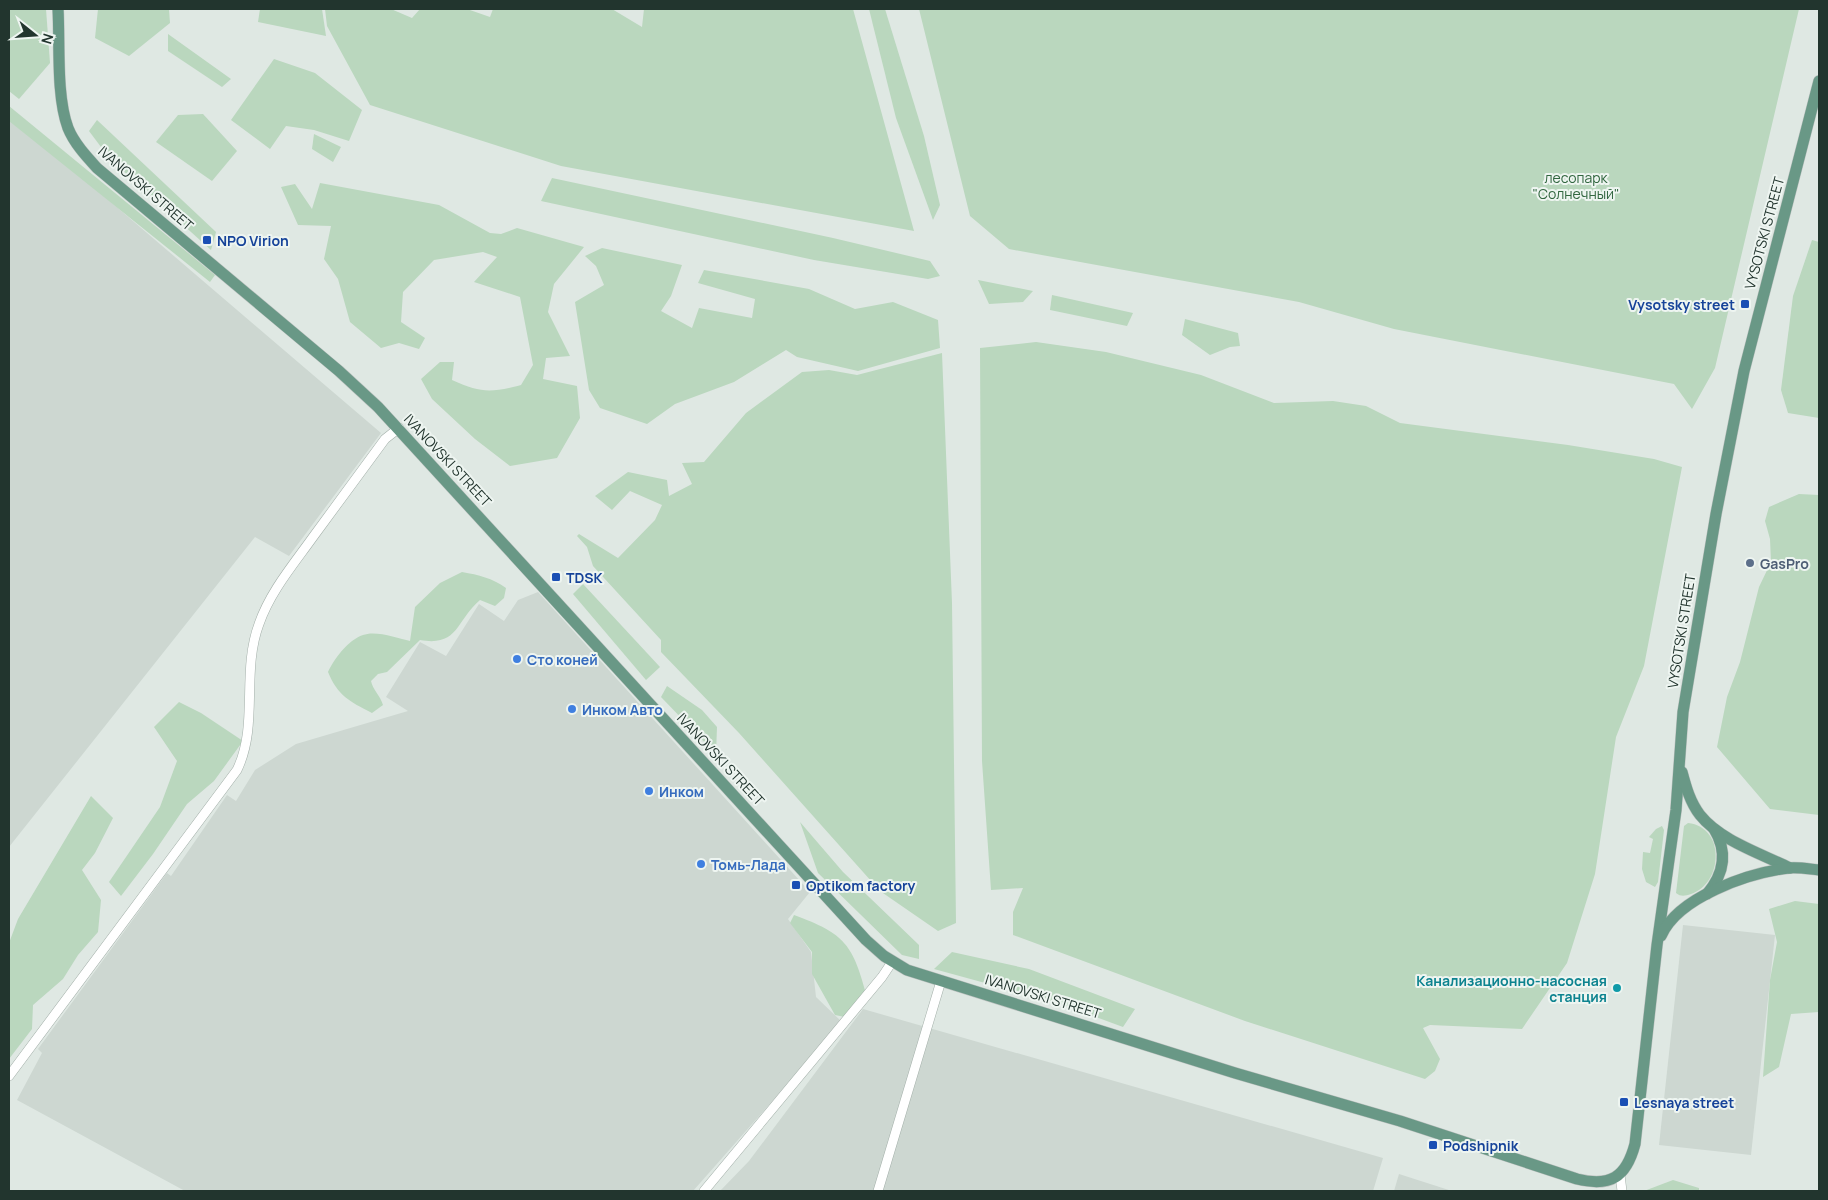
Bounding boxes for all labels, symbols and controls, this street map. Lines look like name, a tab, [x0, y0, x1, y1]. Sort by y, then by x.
north arrow	[10, 10, 60, 60]
text: N	[37, 31, 58, 47]
street label: IVANOVSKI STREET	[94, 141, 198, 235]
park label: лесопарк "Солнечный"	[1532, 168, 1620, 203]
street label: VYSOTSKI STREET	[1740, 174, 1788, 291]
place label: NPO Virion	[217, 231, 289, 250]
marker: NPO Virion	[201, 234, 213, 246]
place label: Vysotsky street	[1628, 295, 1735, 314]
marker: Vysotsky street	[1739, 298, 1751, 310]
street label: IVANOVSKI STREET	[400, 410, 496, 511]
place label: GasPro	[1760, 554, 1809, 573]
marker: GasPro	[1744, 557, 1756, 569]
place label: TDSK	[566, 568, 604, 587]
marker: TDSK	[550, 571, 562, 583]
street label: VYSOTSKI STREET	[1663, 572, 1700, 690]
place label: Сто коней	[527, 650, 598, 669]
marker: Сто коней	[511, 653, 523, 665]
place label: Инком Авто	[582, 700, 663, 719]
marker: Инком Авто	[566, 703, 578, 715]
street label: IVANOVSKI STREET	[673, 709, 769, 810]
place label: Инком	[659, 782, 704, 801]
marker: Инком	[643, 785, 655, 797]
place label: Томь-Лада	[711, 855, 786, 874]
marker: Томь-Лада	[695, 858, 707, 870]
place label: Optikom factory	[806, 876, 915, 895]
marker: Optikom factory	[790, 879, 802, 891]
street label: IVANOVSKI STREET	[983, 969, 1104, 1023]
place label: Канализационно-насосная станция	[1416, 971, 1607, 1006]
marker: Канализационно-насосная станция	[1611, 982, 1623, 994]
place label: Lesnaya street	[1634, 1093, 1734, 1112]
marker: Lesnaya street	[1618, 1096, 1630, 1108]
place label: Podshipnik	[1443, 1136, 1519, 1155]
marker: Podshipnik	[1427, 1139, 1439, 1151]

